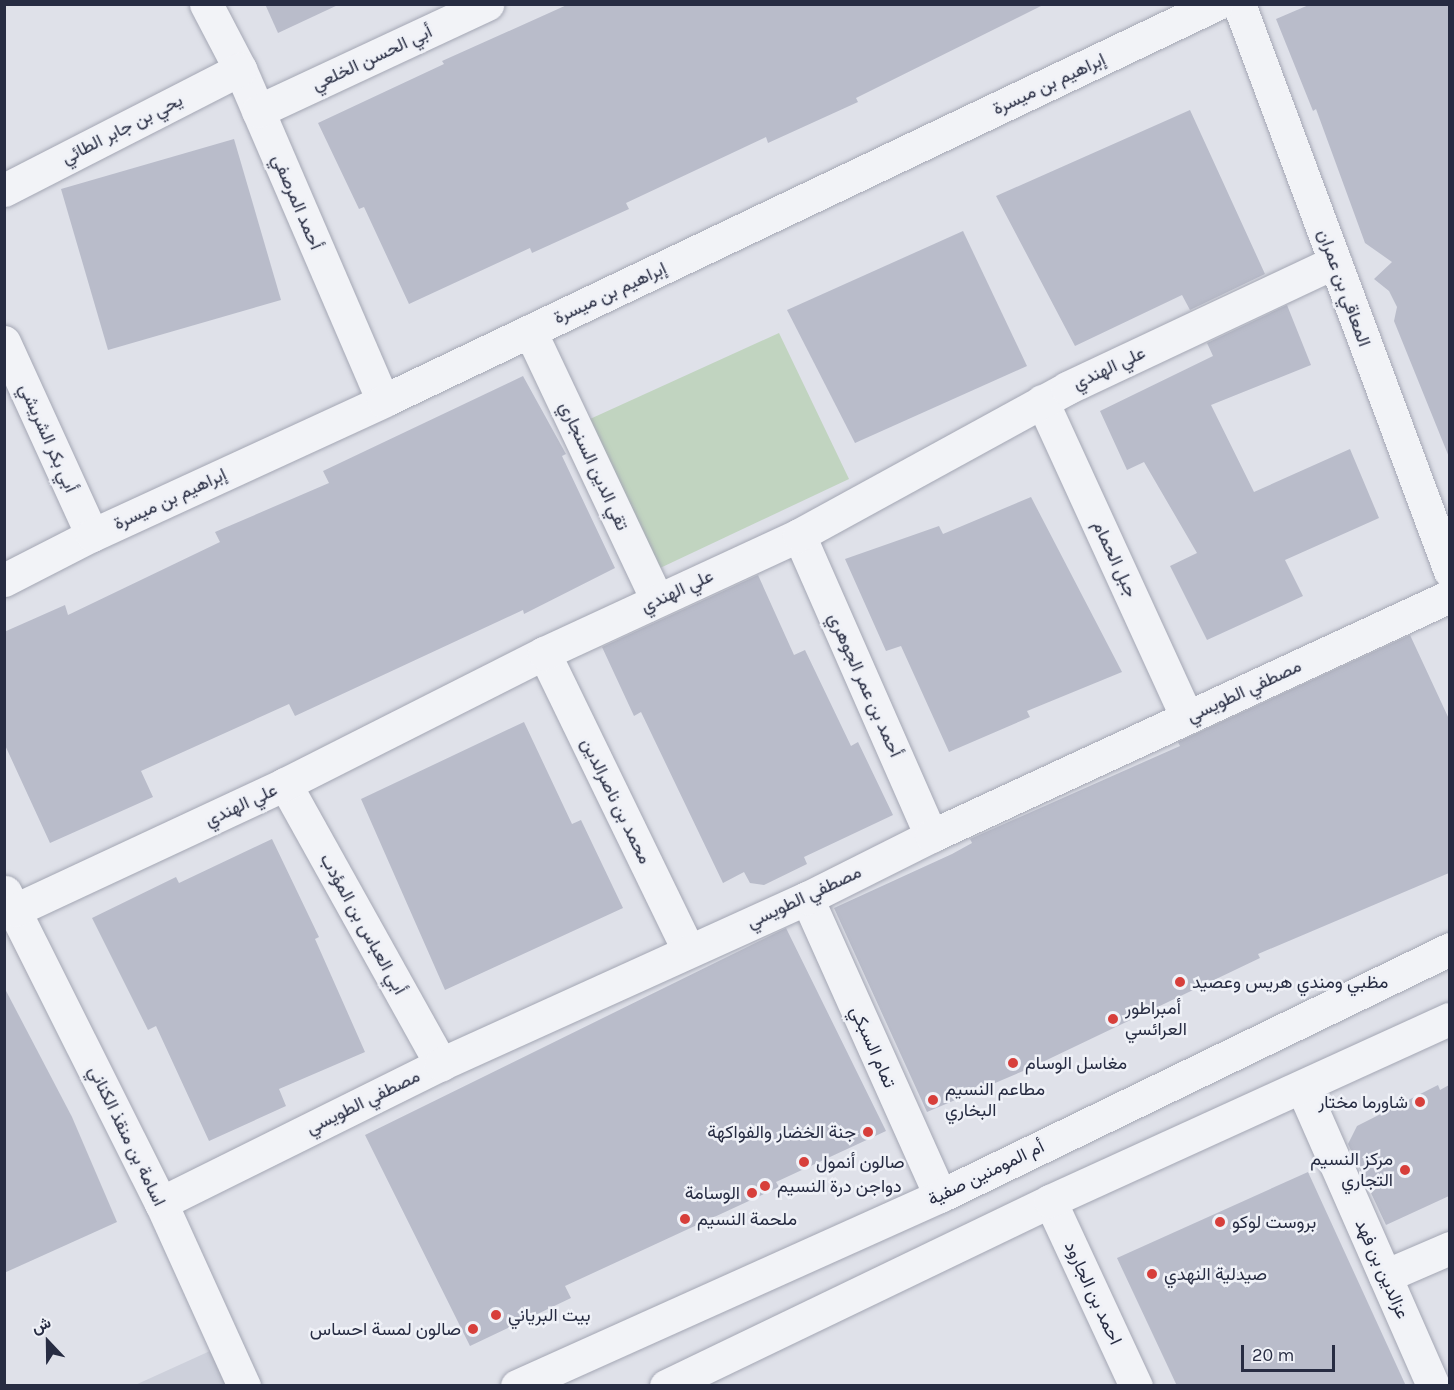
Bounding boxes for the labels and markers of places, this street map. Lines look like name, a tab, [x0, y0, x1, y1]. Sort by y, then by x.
place label: مظبي ومندي هريس وعصيد	[1192, 971, 1388, 993]
marker: مظبي ومندي هريس وعصيد	[1173, 975, 1187, 989]
place label: أمبراطور العرائسي	[1125, 998, 1187, 1040]
marker: أمبراطور العرائسي	[1106, 1012, 1120, 1026]
place label: مغاسل الوسام	[1025, 1052, 1127, 1074]
marker: مغاسل الوسام	[1006, 1056, 1020, 1070]
place label: مطاعم النسيم البخاري	[945, 1079, 1045, 1122]
place label: شاورما مختار	[1318, 1091, 1408, 1113]
marker: مطاعم النسيم البخاري	[926, 1093, 940, 1107]
marker: شاورما مختار	[1413, 1095, 1427, 1109]
place label: جنة الخضار والفواكهة	[707, 1121, 856, 1143]
marker: جنة الخضار والفواكهة	[861, 1125, 875, 1139]
place label: مركز النسيم التجاري	[1310, 1149, 1393, 1192]
place label: صالون أنمول	[816, 1151, 905, 1173]
marker: صالون أنمول	[797, 1155, 811, 1169]
marker: مركز النسيم التجاري	[1398, 1163, 1412, 1177]
place label: دواجن درة النسيم	[777, 1175, 902, 1197]
marker: دواجن درة النسيم	[758, 1179, 772, 1193]
place label: الوسامة	[685, 1182, 740, 1204]
marker: الوسامة	[745, 1186, 759, 1200]
place label: ملحمة النسيم	[697, 1208, 797, 1230]
place label: بروست لوكو	[1232, 1211, 1316, 1233]
marker: ملحمة النسيم	[678, 1212, 692, 1226]
marker: بروست لوكو	[1213, 1215, 1227, 1229]
place label: صيدلية النهدي	[1164, 1263, 1267, 1285]
marker: صيدلية النهدي	[1145, 1267, 1159, 1281]
place label: بيت البرياني	[508, 1304, 591, 1326]
marker: بيت البرياني	[489, 1308, 503, 1322]
place label: صالون لمسة احساس	[310, 1318, 461, 1340]
marker: صالون لمسة احساس	[466, 1322, 480, 1336]

